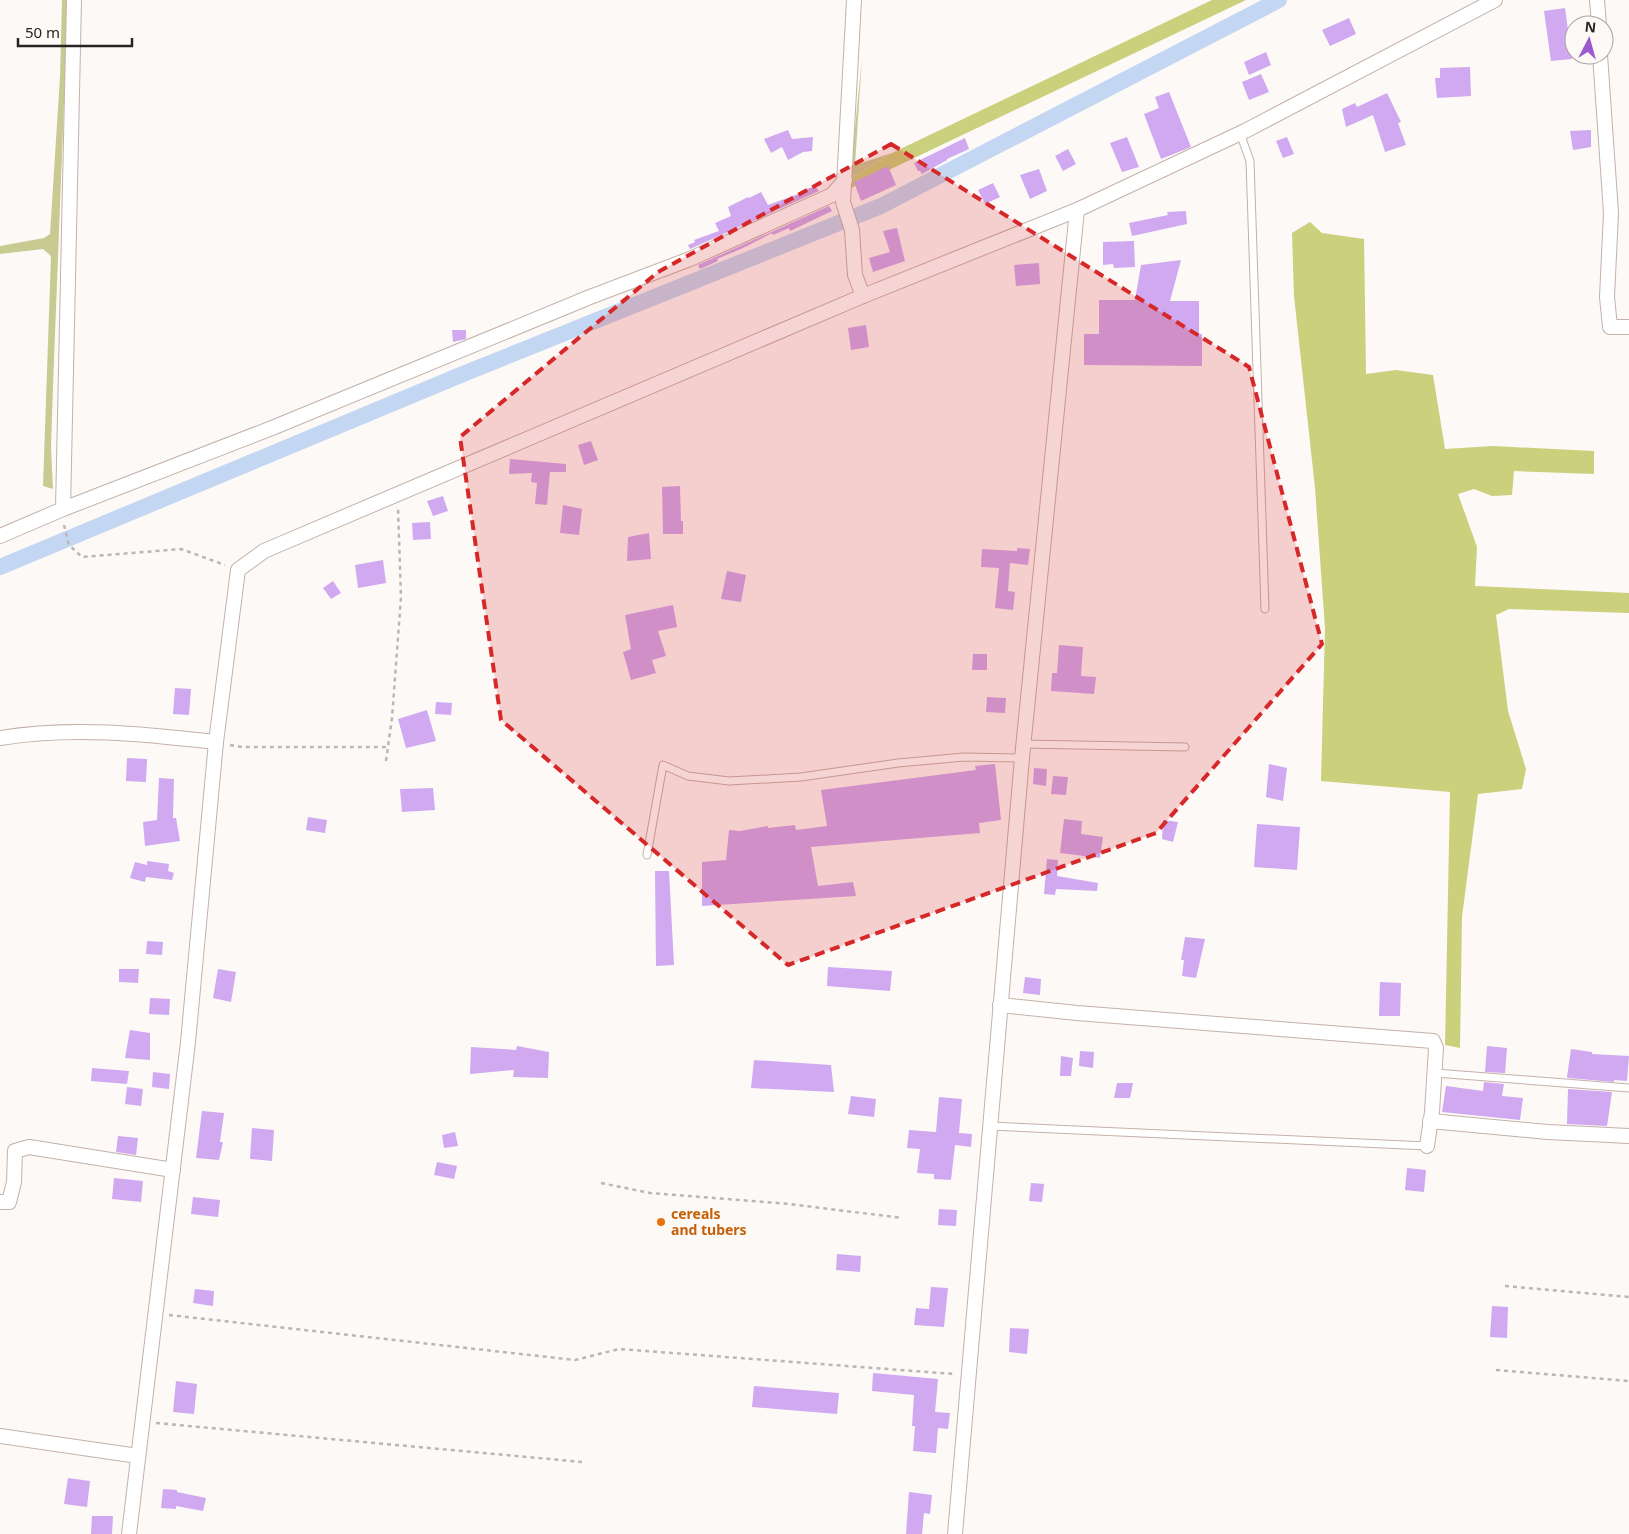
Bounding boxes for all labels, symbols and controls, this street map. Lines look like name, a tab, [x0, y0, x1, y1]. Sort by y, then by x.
scale bar	[18, 15, 131, 47]
north arrow	[1564, 15, 1614, 65]
text: N	[1584, 17, 1597, 37]
text: 50 m	[25, 22, 60, 42]
place label: cereals and tubers	[671, 1204, 747, 1239]
marker: cereals and tubers	[655, 1216, 667, 1228]

